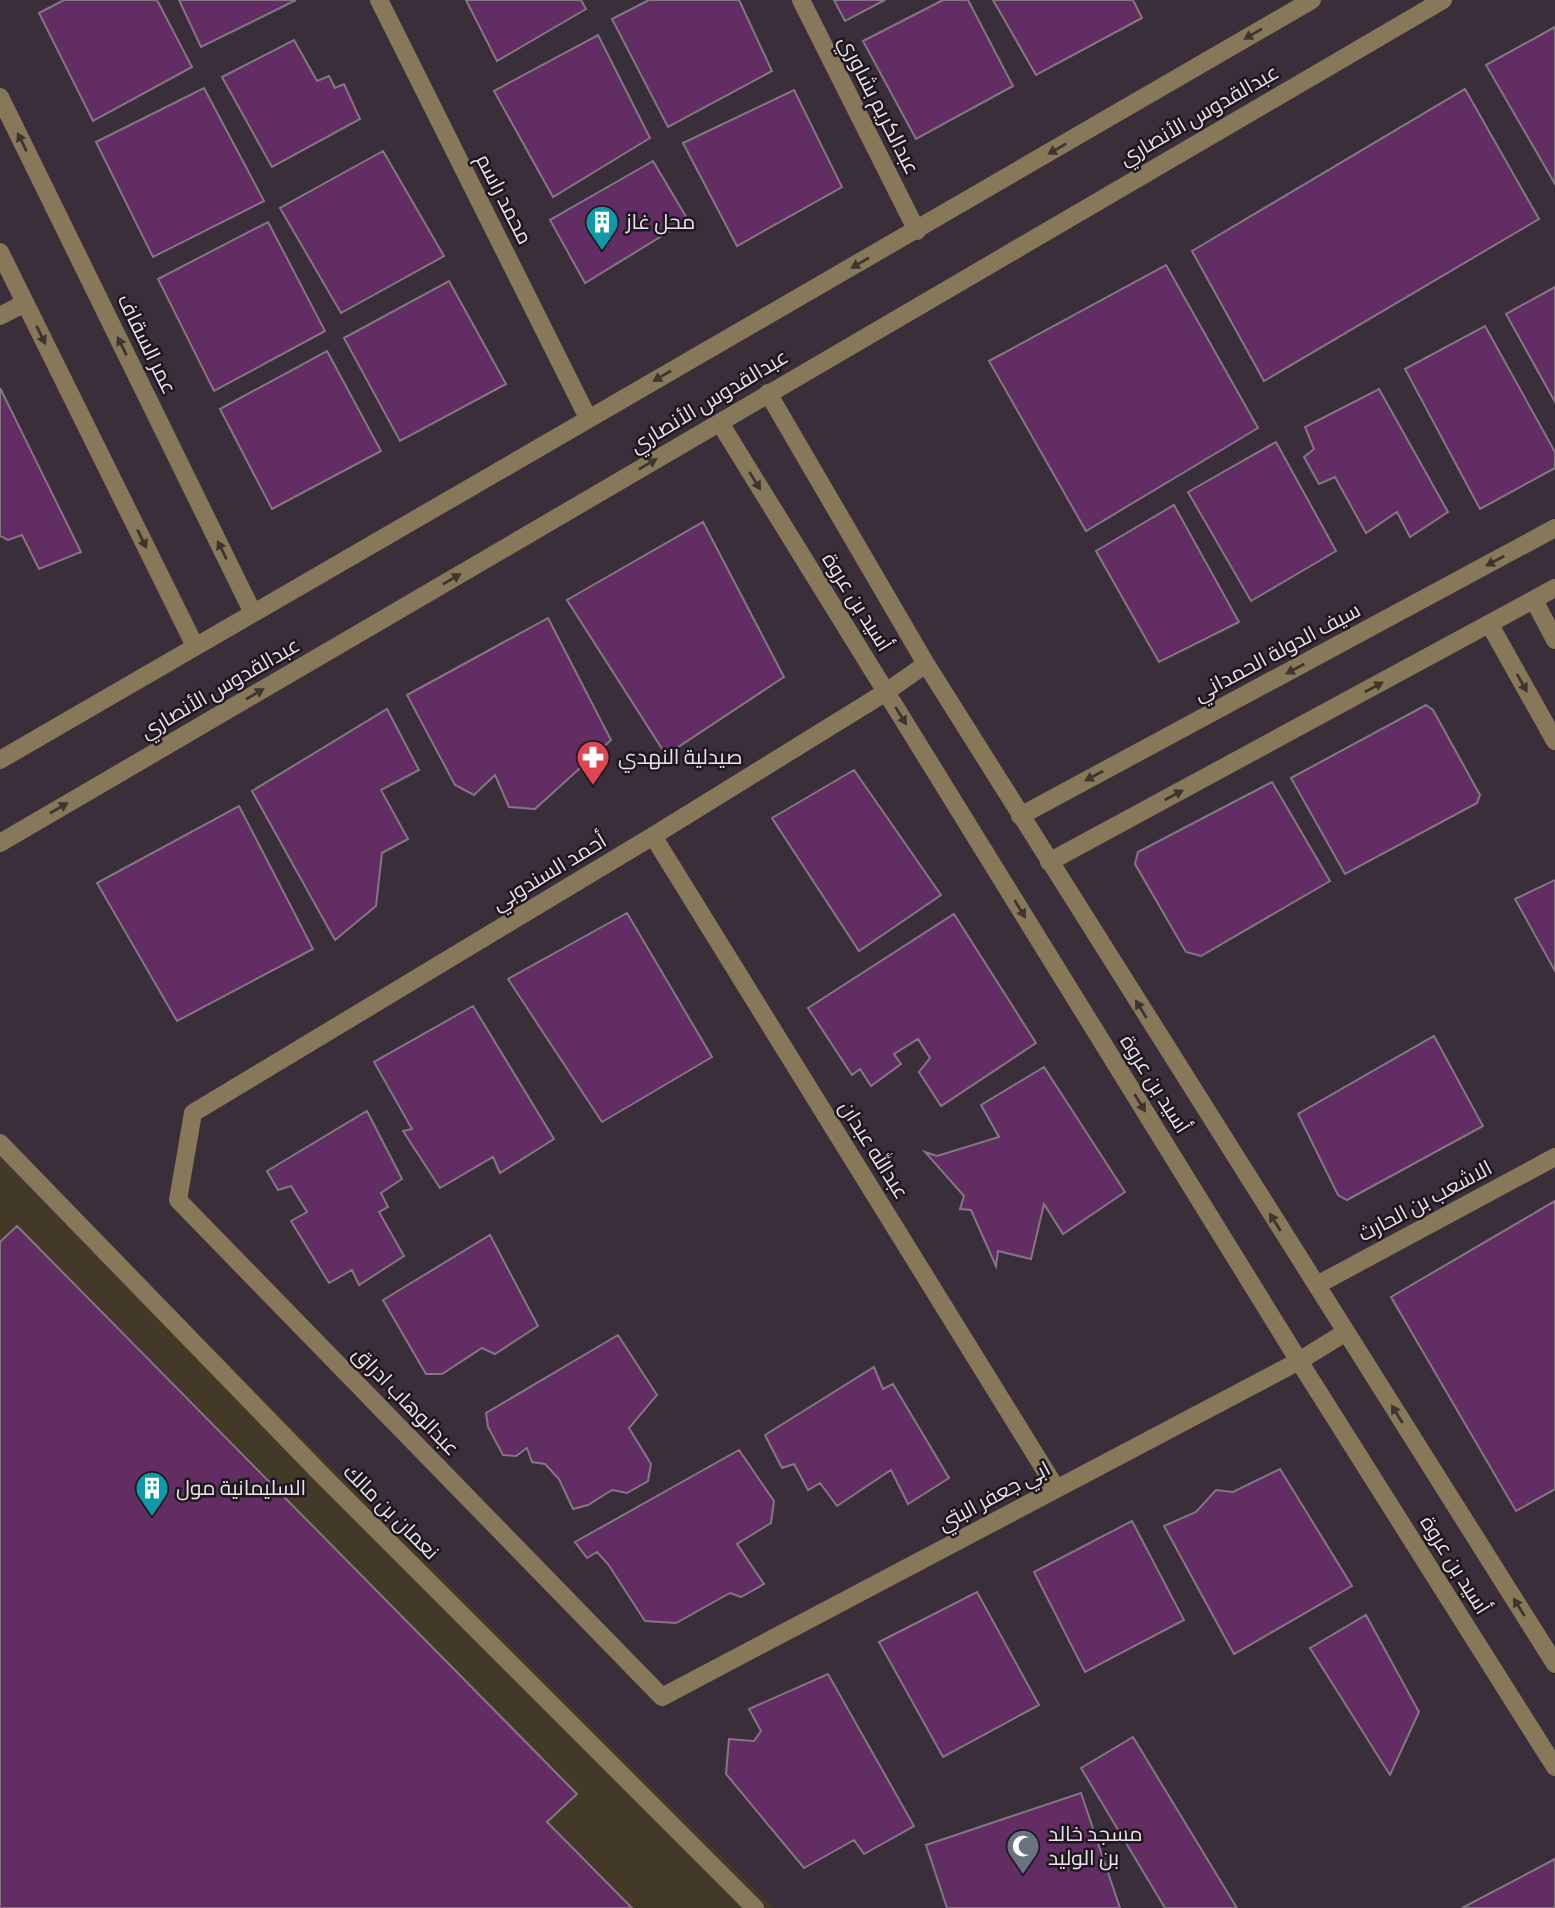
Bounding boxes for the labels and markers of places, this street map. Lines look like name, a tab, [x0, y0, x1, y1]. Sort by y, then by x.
building icon: محل غاز	[583, 203, 621, 252]
place label: محل غاز	[625, 208, 695, 235]
pharmacy icon: صيدلية النهدي	[574, 738, 612, 787]
place label: صيدلية النهدي	[618, 743, 742, 773]
building icon: السليمانية مول	[133, 1469, 171, 1518]
place label: السليمانية مول	[176, 1474, 306, 1501]
place label: مسجد خالد بن الوليد	[1048, 1820, 1143, 1871]
mosque icon: مسجد خالد بن الوليد	[1004, 1827, 1042, 1876]

